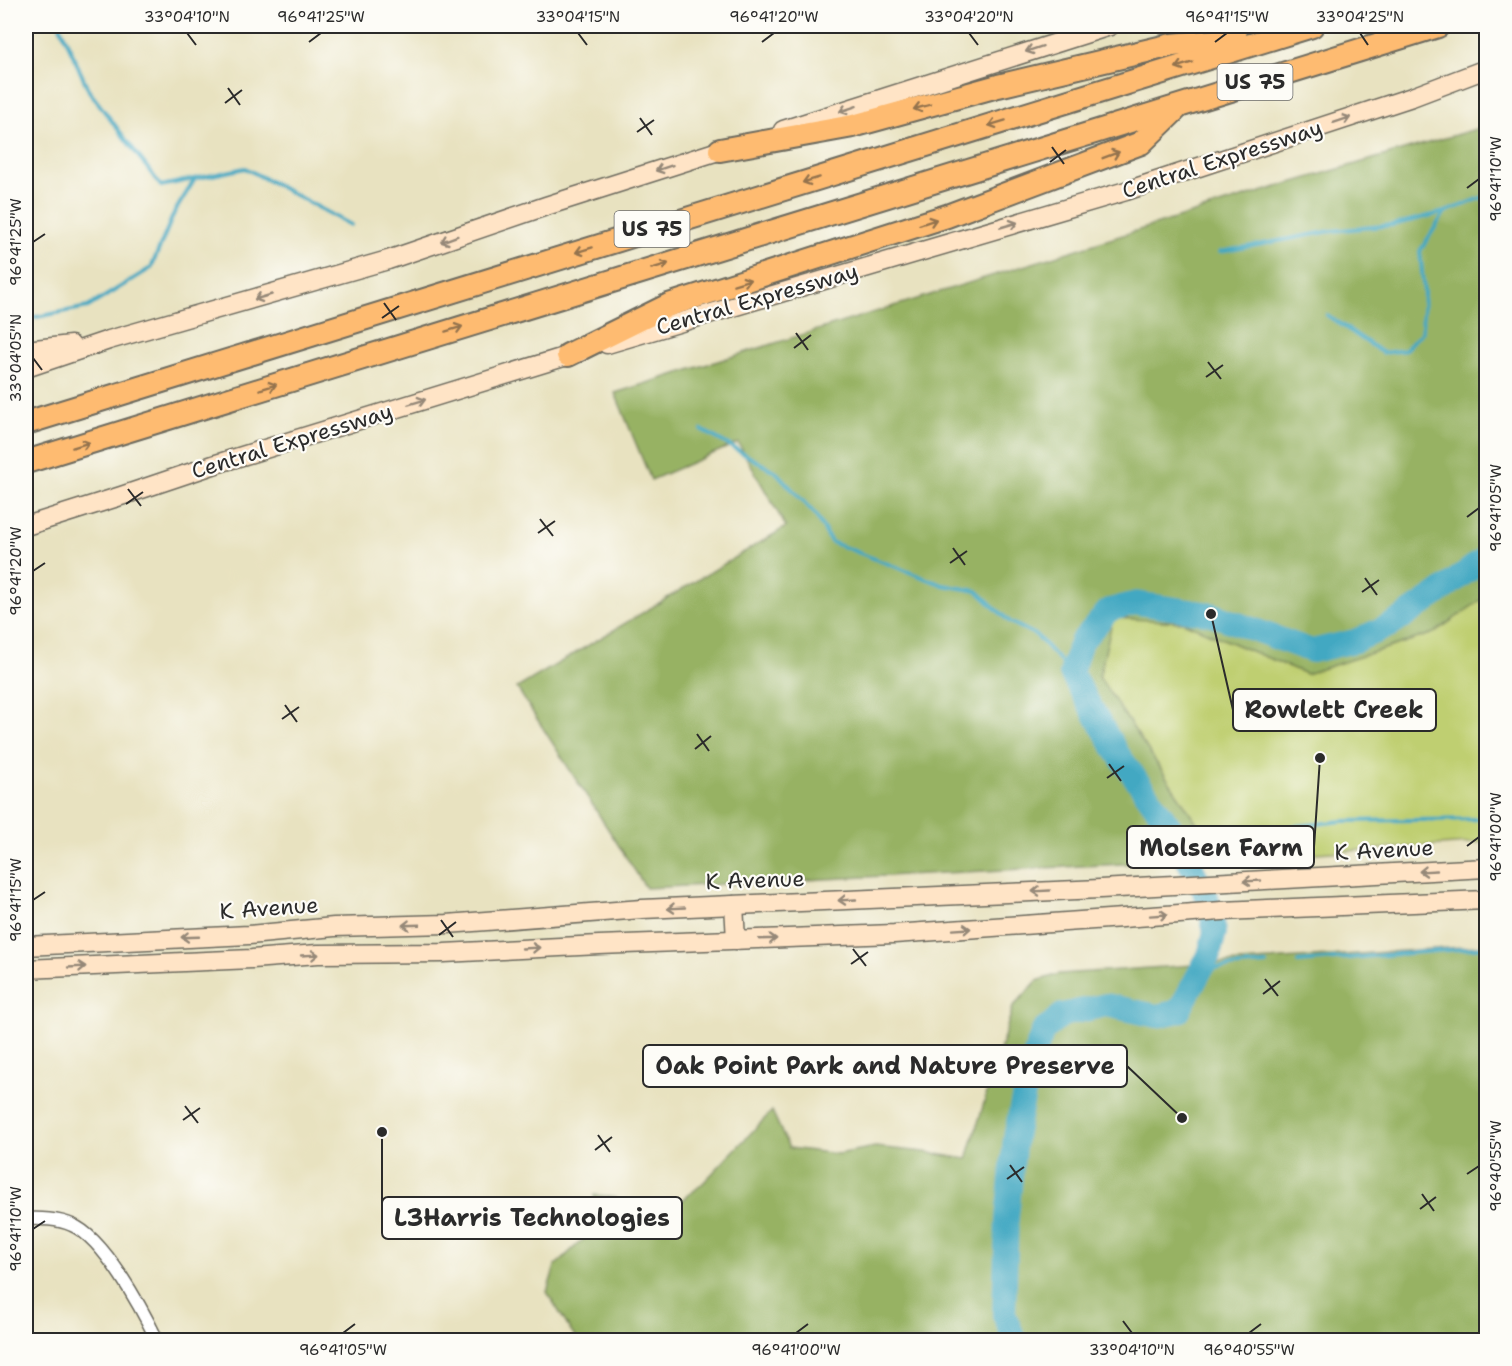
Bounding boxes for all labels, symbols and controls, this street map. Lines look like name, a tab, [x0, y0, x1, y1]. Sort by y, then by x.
text: 33°04'10"N	[144, 7, 230, 27]
text: 96°41'25"W	[277, 7, 365, 27]
text: 33°04'15"N	[536, 7, 620, 27]
text: 96°41'20"W	[729, 7, 819, 27]
text: 33°04'20"N	[924, 7, 1014, 27]
text: 96°41'15"W	[1185, 7, 1269, 27]
text: 33°04'25"N	[1316, 7, 1404, 27]
one-way arrow	[1025, 45, 1044, 56]
one-way arrow	[1175, 60, 1194, 71]
road number: US 75	[1218, 64, 1292, 100]
one-way arrow	[913, 102, 932, 114]
one-way arrow	[839, 105, 858, 116]
street label: Central Expressway	[1118, 113, 1326, 205]
one-way arrow	[1332, 114, 1351, 125]
one-way arrow	[988, 118, 1007, 129]
text: 96°41'10"W	[1486, 136, 1506, 222]
one-way arrow	[1101, 148, 1120, 159]
one-way arrow	[655, 163, 674, 174]
one-way arrow	[802, 175, 821, 186]
text: 96°41'25"W	[6, 198, 26, 286]
road number: US 75	[614, 211, 690, 247]
one-way arrow	[918, 216, 937, 227]
one-way arrow	[999, 219, 1018, 230]
one-way arrow	[440, 234, 459, 245]
one-way arrow	[575, 245, 594, 256]
street label: Central Expressway	[653, 256, 861, 342]
one-way arrow	[650, 260, 669, 271]
one-way arrow	[732, 276, 751, 287]
one-way arrow	[254, 292, 273, 303]
text: 33°04'05"N	[6, 314, 26, 402]
one-way arrow	[444, 323, 463, 334]
one-way arrow	[258, 381, 277, 392]
one-way arrow	[407, 396, 426, 407]
street label: Central Expressway	[188, 397, 396, 485]
one-way arrow	[71, 438, 90, 449]
text: 96°41'05"W	[1486, 464, 1506, 552]
text: 96°41'20"W	[6, 526, 26, 616]
callout: Rowlett Creek	[1233, 689, 1436, 731]
text: Rowlett Creek	[1244, 694, 1424, 726]
text: 96°41'00"W	[1486, 792, 1506, 882]
callout: Molsen Farm	[1127, 826, 1314, 868]
text: Molsen Farm	[1139, 832, 1303, 864]
street label: K Avenue	[1334, 833, 1434, 867]
text: 96°41'15"W	[6, 858, 26, 942]
street label: K Avenue	[705, 864, 805, 896]
one-way arrow	[1419, 866, 1439, 877]
one-way arrow	[1243, 875, 1263, 886]
one-way arrow	[1032, 886, 1052, 897]
street label: K Avenue	[218, 890, 320, 926]
one-way arrow	[837, 895, 857, 906]
one-way arrow	[666, 902, 686, 913]
one-way arrow	[1148, 909, 1168, 920]
one-way arrow	[401, 919, 421, 931]
one-way arrow	[952, 923, 972, 934]
one-way arrow	[181, 932, 201, 943]
one-way arrow	[757, 934, 777, 945]
one-way arrow	[520, 943, 540, 954]
one-way arrow	[300, 949, 320, 960]
one-way arrow	[67, 961, 87, 972]
callout: Oak Point Park and Nature Preserve	[643, 1045, 1127, 1087]
text: Oak Point Park and Nature Preserve	[655, 1050, 1115, 1082]
text: 96°40'55"W	[1486, 1120, 1506, 1212]
text: 96°41'10"W	[6, 1186, 26, 1272]
callout: L3Harris Technologies	[382, 1197, 682, 1239]
text: L3Harris Technologies	[394, 1202, 670, 1234]
text: 96°41'05"W	[299, 1340, 387, 1360]
text: 96°41'00"W	[751, 1340, 841, 1360]
text: 33°04'10"N	[1089, 1340, 1175, 1360]
text: 96°40'55"W	[1203, 1340, 1295, 1360]

